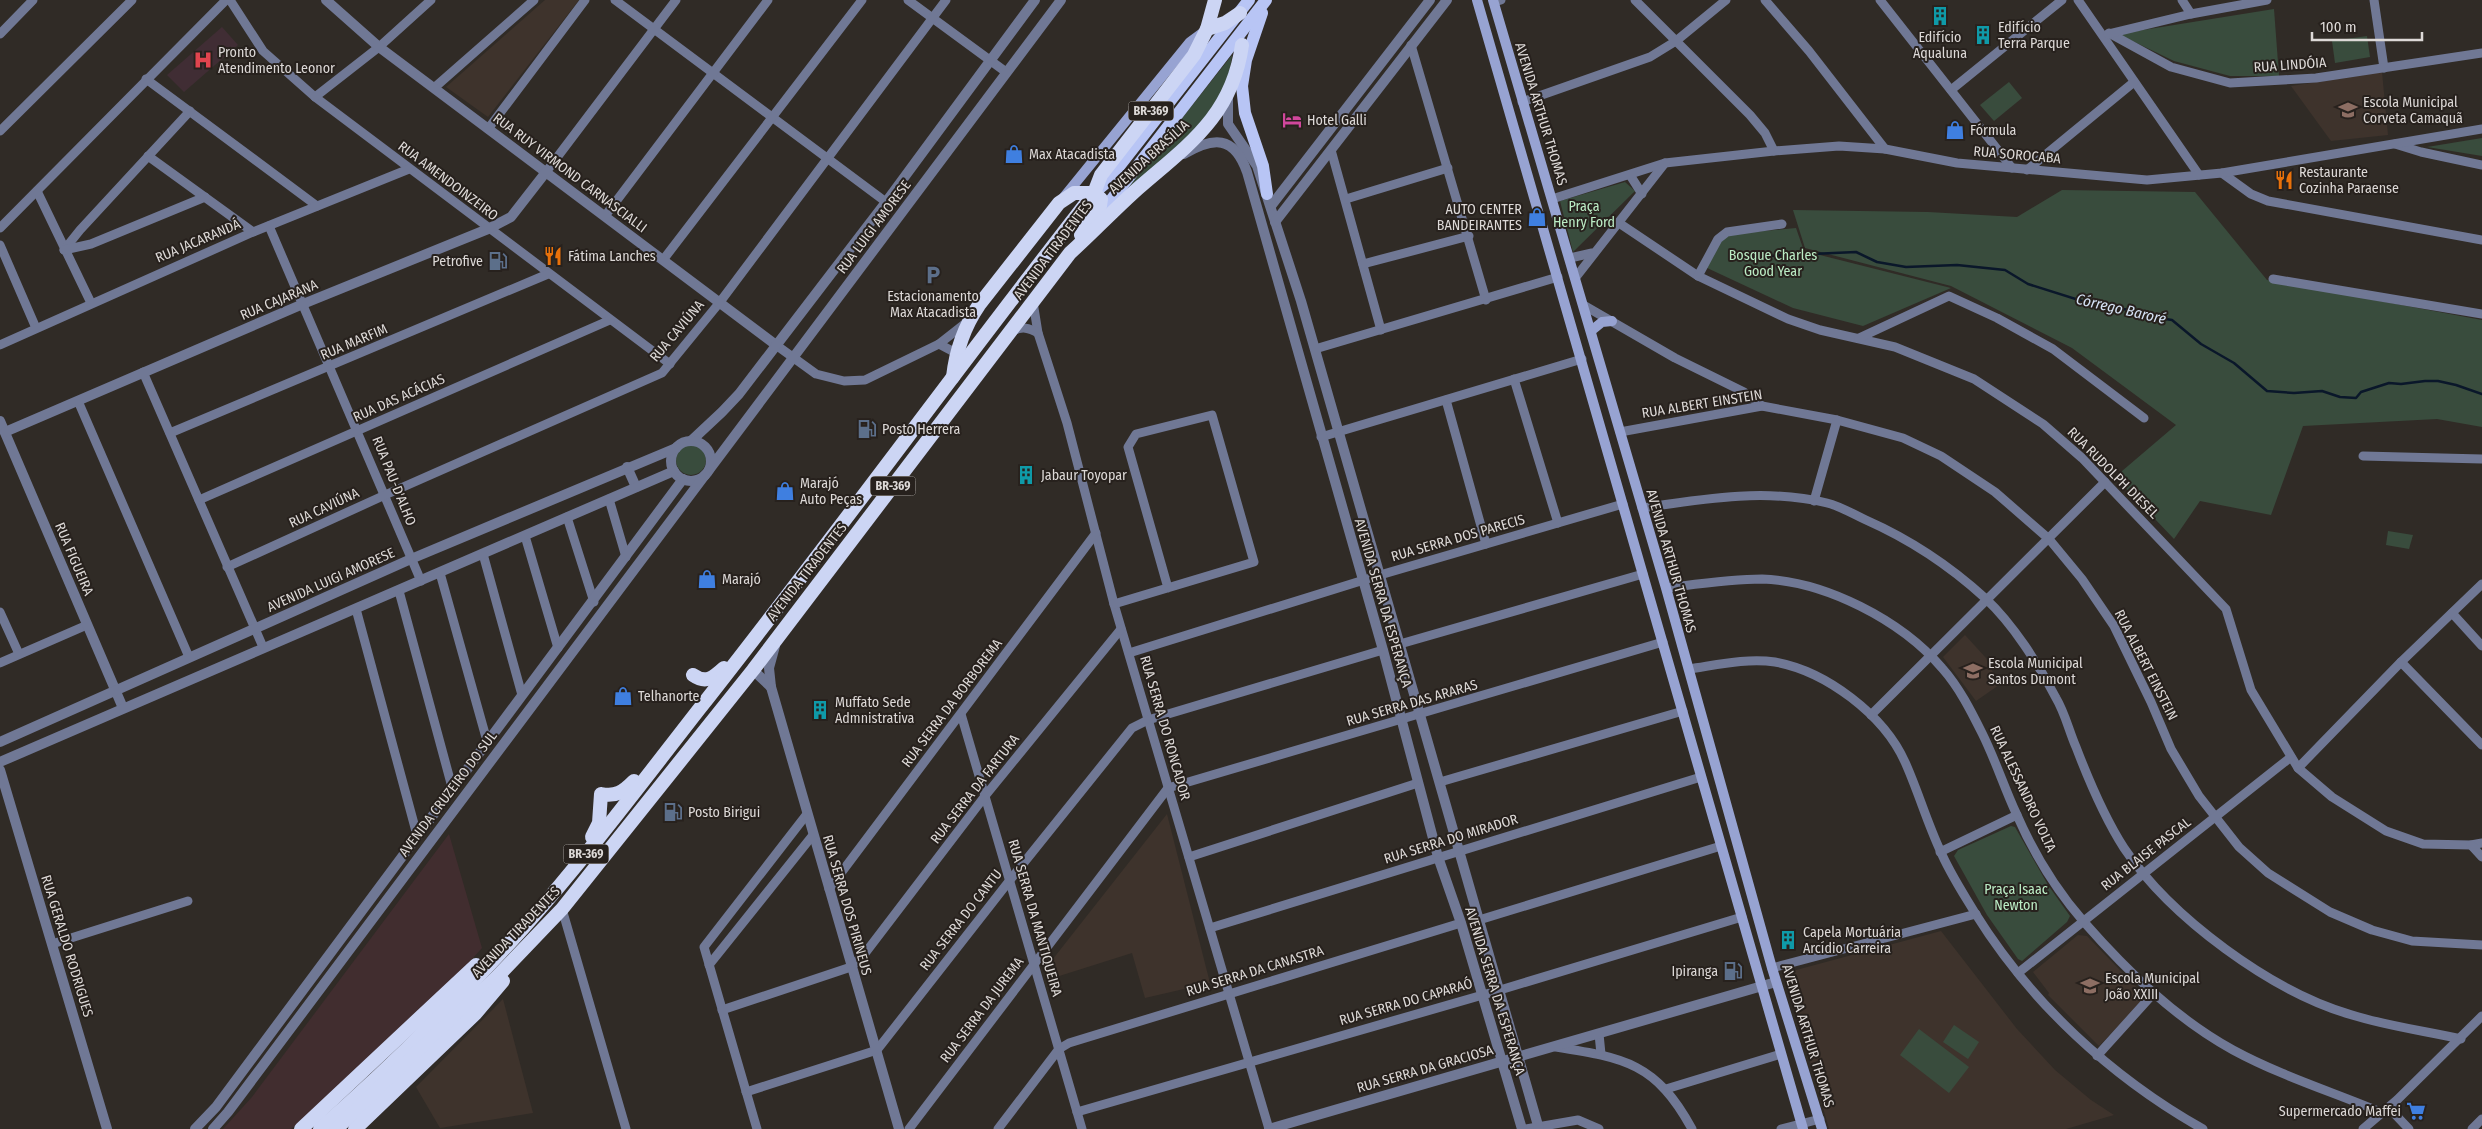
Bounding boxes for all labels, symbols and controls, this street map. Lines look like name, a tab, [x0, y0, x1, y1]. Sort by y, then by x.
building icon: Edifício Aqualuna	[1929, 5, 1951, 27]
scale bar	[2312, 10, 2422, 42]
text: 100 m	[2320, 18, 2357, 36]
place label: Edifício Terra Parque	[1998, 19, 2070, 52]
building icon: Edifício Terra Parque	[1972, 24, 1994, 46]
place label: Edifício Aqualuna	[1913, 29, 1967, 62]
street label: AVENIDA ARTHUR THOMAS	[1511, 41, 1571, 188]
place label: Pronto Atendimento Leonor	[218, 44, 335, 77]
hospital icon: Pronto Atendimento Leonor	[192, 49, 214, 71]
street label: RUA LINDÓIA	[2253, 53, 2327, 76]
place label: Escola Municipal Corveta Camaquã	[2363, 94, 2463, 127]
school or university icon: Escola Municipal Corveta Camaquã	[2337, 99, 2359, 121]
road number: BR-369	[1128, 102, 1174, 120]
hotel icon: Hotel Galli	[1281, 109, 1303, 131]
street label: RUA RUY VIRMOND CARNASCIALLI	[490, 110, 650, 236]
place label: Hotel Galli	[1307, 112, 1367, 129]
street label: AVENIDA BRASÍLIA	[1105, 115, 1193, 197]
shop icon: Fórmula	[1944, 119, 1966, 141]
place label: Fórmula	[1970, 122, 2017, 139]
street label: RUA AMENDOINZEIRO	[395, 138, 502, 224]
shop icon: Max Atacadista	[1003, 143, 1025, 165]
street label: RUA SOROCABA	[1973, 143, 2062, 167]
place label: Max Atacadista	[1029, 146, 1115, 163]
place label: Restaurante Cozinha Paraense	[2299, 164, 2399, 197]
restaurant icon: Restaurante Cozinha Paraense	[2273, 169, 2295, 191]
street label: RUA LUIGI AMORESE	[833, 177, 915, 277]
street label: AVENIDA TIRADENTES	[1010, 197, 1096, 303]
park label: Praça Henry Ford	[1553, 198, 1615, 231]
place label: AUTO CENTER BANDEIRANTES	[1437, 201, 1522, 234]
shop icon: AUTO CENTER BANDEIRANTES	[1526, 206, 1548, 228]
street label: RUA JACARANDÁ	[153, 214, 244, 267]
restaurant icon: Fátima Lanches	[542, 245, 564, 267]
park label: Bosque Charles Good Year	[1729, 247, 1817, 280]
place label: Fátima Lanches	[568, 248, 656, 265]
fuel station icon: Petrofive	[487, 250, 509, 272]
place label: Petrofive	[432, 253, 483, 270]
parking icon: Estacionamento Max Atacadista	[922, 264, 944, 286]
street label: RUA CAJARANA	[238, 276, 321, 324]
place label: Estacionamento Max Atacadista	[887, 288, 979, 321]
water label: Córrego Baroré	[2074, 290, 2168, 328]
street label: RUA CAVIÚNA	[645, 296, 708, 365]
street label: RUA MARFIM	[318, 320, 390, 364]
street label: RUA DAS ACÁCIAS	[350, 369, 448, 426]
street label: RUA ALBERT EINSTEIN	[1641, 386, 1763, 422]
fuel station icon: Posto Herrera	[856, 418, 878, 440]
place label: Posto Herrera	[882, 421, 960, 438]
street label: RUA RUDOLPH DIESEL	[2064, 424, 2162, 522]
street label: RUA PAU-D'ALHO	[368, 434, 420, 528]
building icon: Jabaur Toyopar	[1015, 464, 1037, 486]
place label: Jabaur Toyopar	[1041, 467, 1127, 484]
place label: Marajó Auto Peças	[800, 475, 862, 508]
road number: BR-369	[870, 476, 916, 496]
shop icon: Marajó Auto Peças	[774, 480, 796, 502]
street label: RUA CAVIÚNA	[286, 483, 362, 532]
street label: AVENIDA ARTHUR THOMAS	[1642, 487, 1700, 635]
street label: RUA SERRA DOS PARECIS	[1389, 511, 1527, 565]
street label: AVENIDA SERRA DA ESPERANÇA	[1351, 517, 1415, 690]
street label: AVENIDA TIRADENTES	[763, 519, 851, 624]
street label: RUA FIGUEIRA	[51, 520, 97, 599]
street label: AVENIDA LUIGI AMORESE	[265, 544, 398, 616]
shop icon: Marajó	[696, 568, 718, 590]
place label: Marajó	[722, 571, 761, 588]
street label: RUA ALBERT EINSTEIN	[2111, 607, 2181, 723]
street label: RUA SERRA DA BORBOREMA	[898, 635, 1006, 771]
street label: RUA SERRA DO RONCADOR	[1136, 654, 1194, 803]
place label: Escola Municipal Santos Dumont	[1988, 655, 2083, 688]
school or university icon: Escola Municipal Santos Dumont	[1962, 660, 1984, 682]
street label: RUA SERRA DAS ARARAS	[1344, 676, 1480, 730]
shop icon: Telhanorte	[612, 685, 634, 707]
place label: Telhanorte	[638, 688, 700, 705]
place label: Muffato Sede Admnistrativa	[835, 694, 915, 727]
building icon: Muffato Sede Admnistrativa	[809, 699, 831, 721]
street label: RUA ALESSANDRO VOLTA	[1986, 723, 2060, 855]
street label: AVENIDA CRUZEIRO DO SUL	[395, 728, 501, 860]
street label: RUA SERRA DA FARTURA	[927, 730, 1023, 847]
fuel station icon: Posto Birigui	[662, 801, 684, 823]
place label: Posto Birigui	[688, 804, 760, 821]
street label: RUA SERRA DO MIRADOR	[1382, 810, 1520, 867]
street label: RUA BLAISE PASCAL	[2098, 814, 2194, 894]
street label: RUA SERRA DOS PIRINEUS	[819, 833, 875, 977]
street label: RUA SERRA DA MANTIQUEIRA	[1004, 838, 1066, 999]
road number: BR-369	[564, 844, 608, 864]
street label: RUA SERRA DO CANTU	[916, 866, 1006, 974]
street label: RUA GERALDO RODRIGUES	[37, 873, 97, 1019]
park label: Praça Isaac Newton	[1984, 881, 2048, 914]
street label: AVENIDA TIRADENTES	[468, 883, 564, 981]
street label: AVENIDA SERRA DA ESPERANÇA	[1461, 905, 1529, 1078]
place label: Capela Mortuária Arcídio Carreira	[1803, 924, 1901, 957]
building icon: Capela Mortuária Arcídio Carreira	[1777, 929, 1799, 951]
street label: RUA SERRA DA CANASTRA	[1184, 942, 1326, 1000]
street label: RUA SERRA DA JUREMA	[937, 953, 1028, 1066]
fuel station icon: Ipiranga	[1722, 960, 1744, 982]
place label: Ipiranga	[1671, 963, 1718, 980]
street label: AVENIDA ARTHUR THOMAS	[1778, 963, 1838, 1110]
place label: Escola Municipal João XXIII	[2105, 970, 2200, 1003]
street label: RUA SERRA DO CAPARAÓ	[1337, 974, 1475, 1029]
school or university icon: Escola Municipal João XXIII	[2079, 975, 2101, 997]
street label: RUA SERRA DA GRACIOSA	[1355, 1041, 1496, 1097]
supermarket icon: Supermercado Maffei	[2405, 1100, 2427, 1122]
place label: Supermercado Maffei	[2279, 1103, 2401, 1120]

